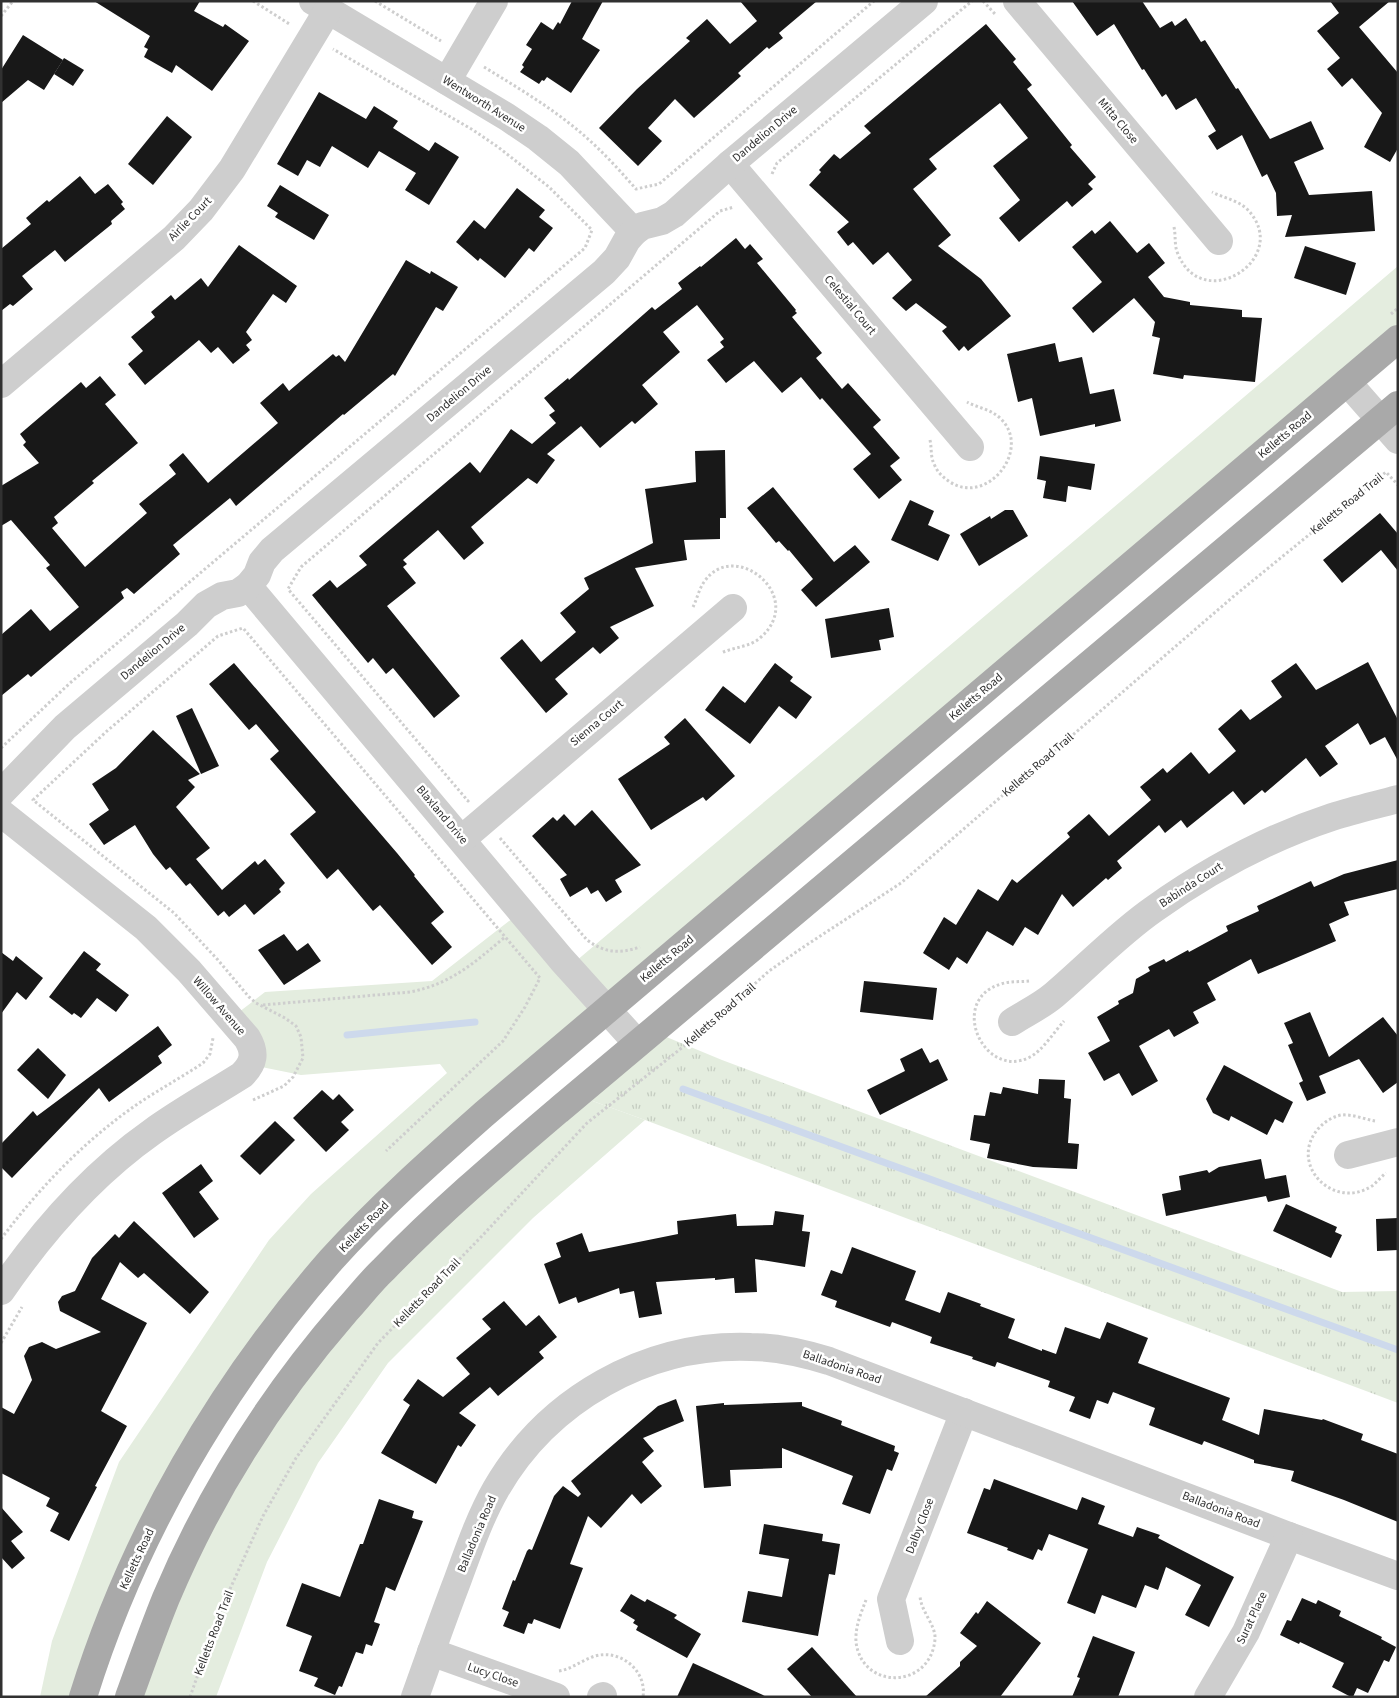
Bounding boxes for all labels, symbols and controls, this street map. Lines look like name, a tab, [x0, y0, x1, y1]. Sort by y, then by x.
street label: Wentworth Avenue	[439, 72, 529, 136]
street label: Mitta Close	[1094, 94, 1142, 148]
street label: Dandelion Drive	[729, 102, 801, 166]
street label: Airlie Court	[164, 193, 216, 245]
street label: Celestial Court	[820, 271, 880, 339]
street label: Dandelion Drive	[423, 362, 495, 426]
street label: Kelletts Road	[1254, 407, 1316, 463]
street label: Kelletts Road Trail	[1307, 469, 1387, 539]
street label: Dandelion Drive	[117, 620, 189, 684]
street label: Kelletts Road	[945, 669, 1007, 725]
street label: Sienna Court	[567, 696, 627, 750]
street label: Kelletts Road Trail	[998, 729, 1078, 801]
street label: Blaxland Drive	[412, 782, 472, 848]
street label: Babinda Court	[1156, 858, 1226, 912]
street label: Kelletts Road	[636, 931, 698, 987]
street label: Willow Avenue	[189, 973, 249, 1039]
street label: Kelletts Road Trail	[680, 979, 760, 1051]
street label: Kelletts Road	[335, 1197, 393, 1257]
street label: Kelletts Road Trail	[390, 1255, 464, 1331]
street label: Balladonia Road	[800, 1346, 884, 1388]
street label: Balladonia Road	[1180, 1487, 1262, 1533]
street label: Balladonia Road	[453, 1493, 501, 1575]
street label: Dalby Close	[902, 1496, 938, 1556]
street label: Kelletts Road	[115, 1526, 159, 1592]
street label: Kelletts Road Trail	[190, 1588, 238, 1678]
street label: Surat Place	[1232, 1589, 1272, 1647]
street label: Lucy Close	[465, 1658, 521, 1692]

